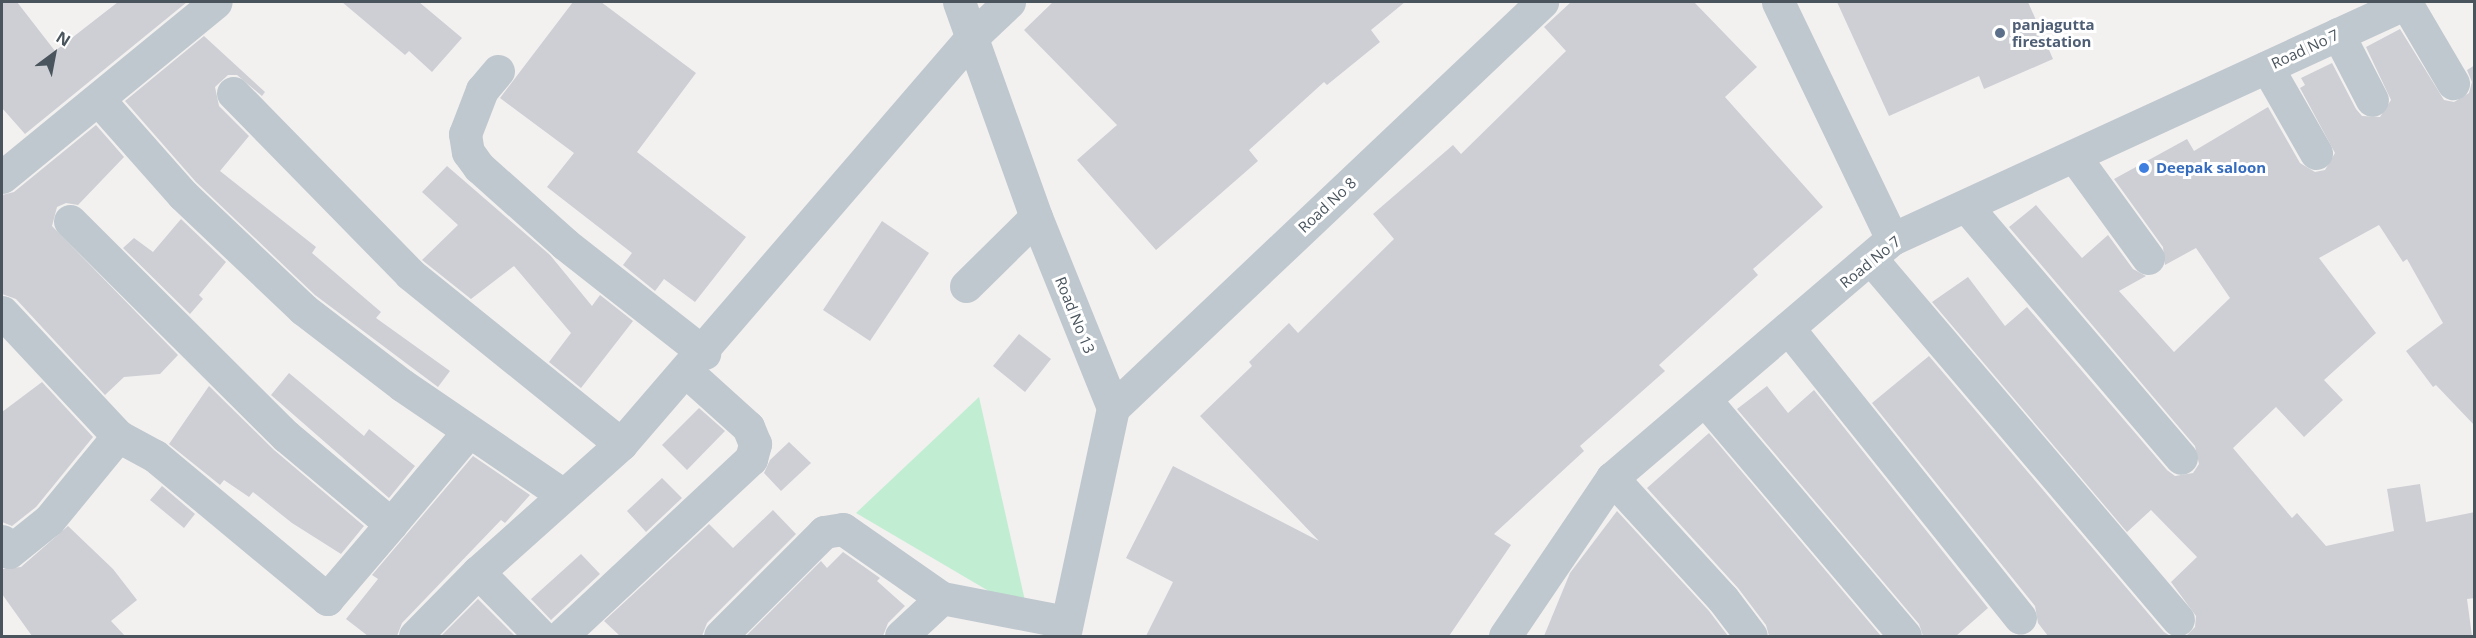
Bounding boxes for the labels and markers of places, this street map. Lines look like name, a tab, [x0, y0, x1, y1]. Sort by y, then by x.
place label: panjagutta firestation	[2012, 15, 2094, 50]
marker: panjagutta firestation	[1993, 26, 2007, 40]
place label: Deepak saloon	[2156, 159, 2266, 177]
marker: Deepak saloon	[2137, 161, 2151, 175]

